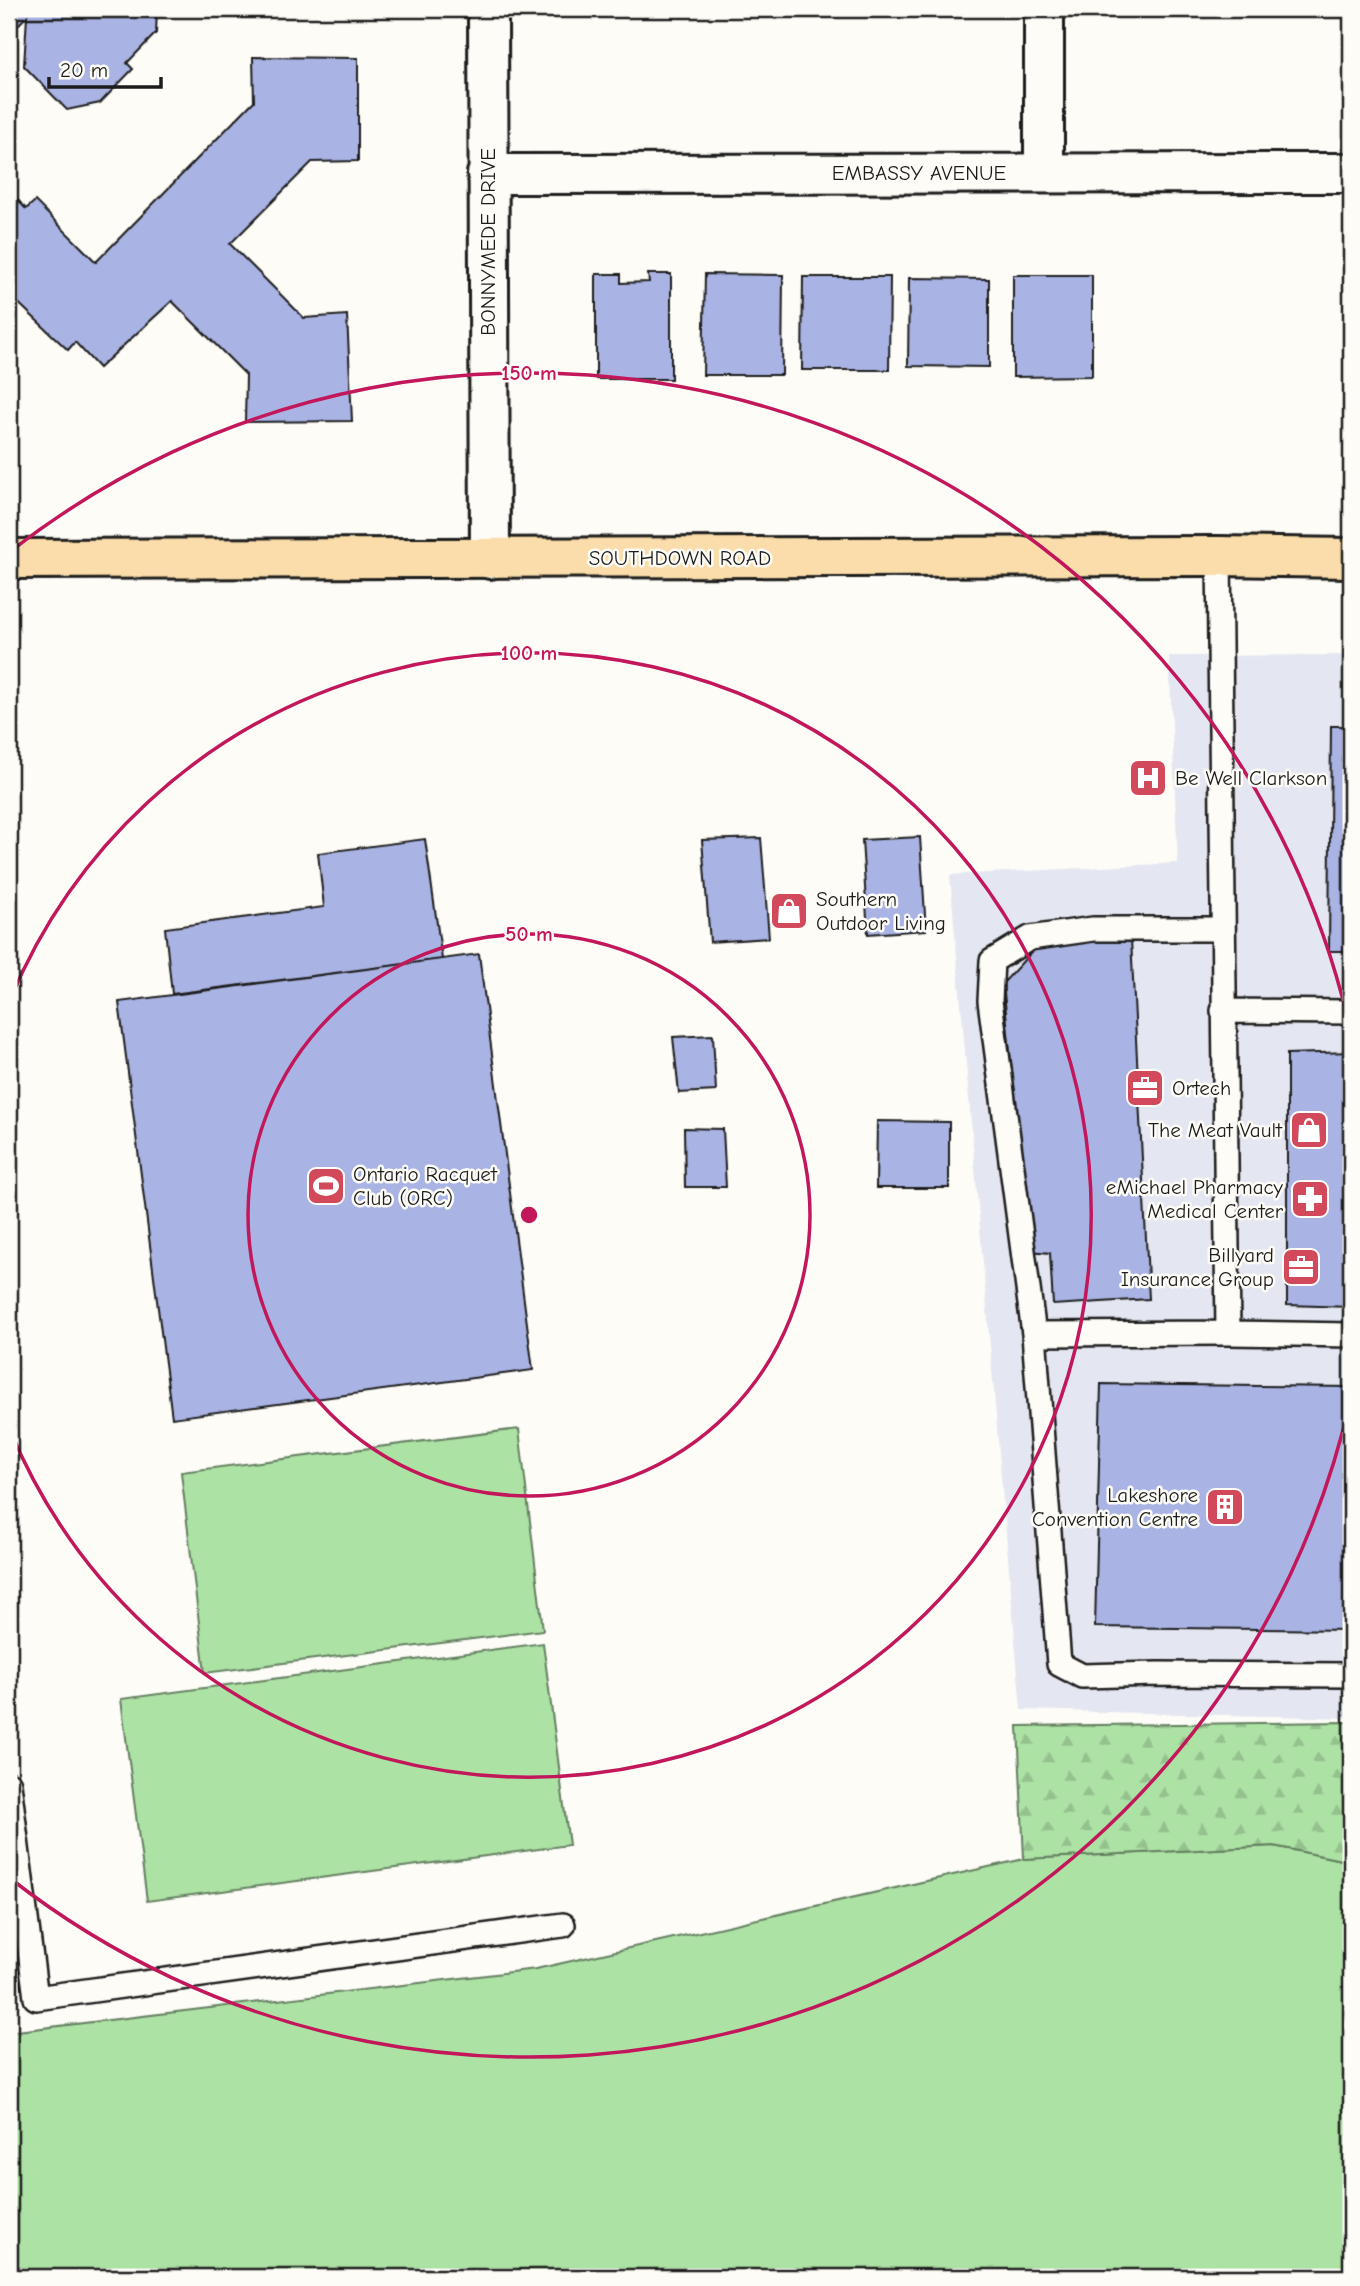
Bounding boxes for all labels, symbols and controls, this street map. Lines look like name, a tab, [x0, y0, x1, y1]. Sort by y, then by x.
scale bar	[49, 46, 161, 90]
text: 20 m	[60, 58, 108, 82]
street label: BONNYMEDE DRIVE	[476, 148, 500, 336]
street label: EMBASSY AVENUE	[832, 161, 1006, 185]
text: 150 m	[501, 361, 557, 385]
street label: SOUTHDOWN ROAD	[589, 546, 771, 570]
text: 100 m	[501, 641, 557, 665]
hospital icon: Be Well Clarkson	[1127, 757, 1169, 799]
place label: Be Well Clarkson	[1175, 766, 1327, 790]
place label: Southern Outdoor Living	[816, 887, 946, 935]
shop icon: Southern Outdoor Living	[768, 890, 810, 932]
text: 50 m	[505, 922, 553, 946]
office icon: Ortech	[1124, 1067, 1166, 1109]
place label: Ortech	[1172, 1076, 1231, 1100]
shop icon: The Meat Vault	[1288, 1109, 1330, 1151]
place label: The Meat Vault	[1148, 1118, 1283, 1142]
place label: Ontario Racquet Club (ORC)	[353, 1162, 498, 1210]
sports icon: Ontario Racquet Club (ORC)	[305, 1165, 347, 1207]
place label: eMichael Pharmacy Medical Center	[1106, 1175, 1284, 1223]
pharmacy icon: eMichael Pharmacy Medical Center	[1289, 1178, 1331, 1220]
centre of rings	[517, 1203, 541, 1227]
place label: Billyard Insurance Group	[1121, 1243, 1274, 1291]
office icon: Billyard Insurance Group	[1280, 1246, 1322, 1288]
place label: Lakeshore Convention Centre	[1032, 1483, 1198, 1531]
building icon: Lakeshore Convention Centre	[1204, 1486, 1246, 1528]

